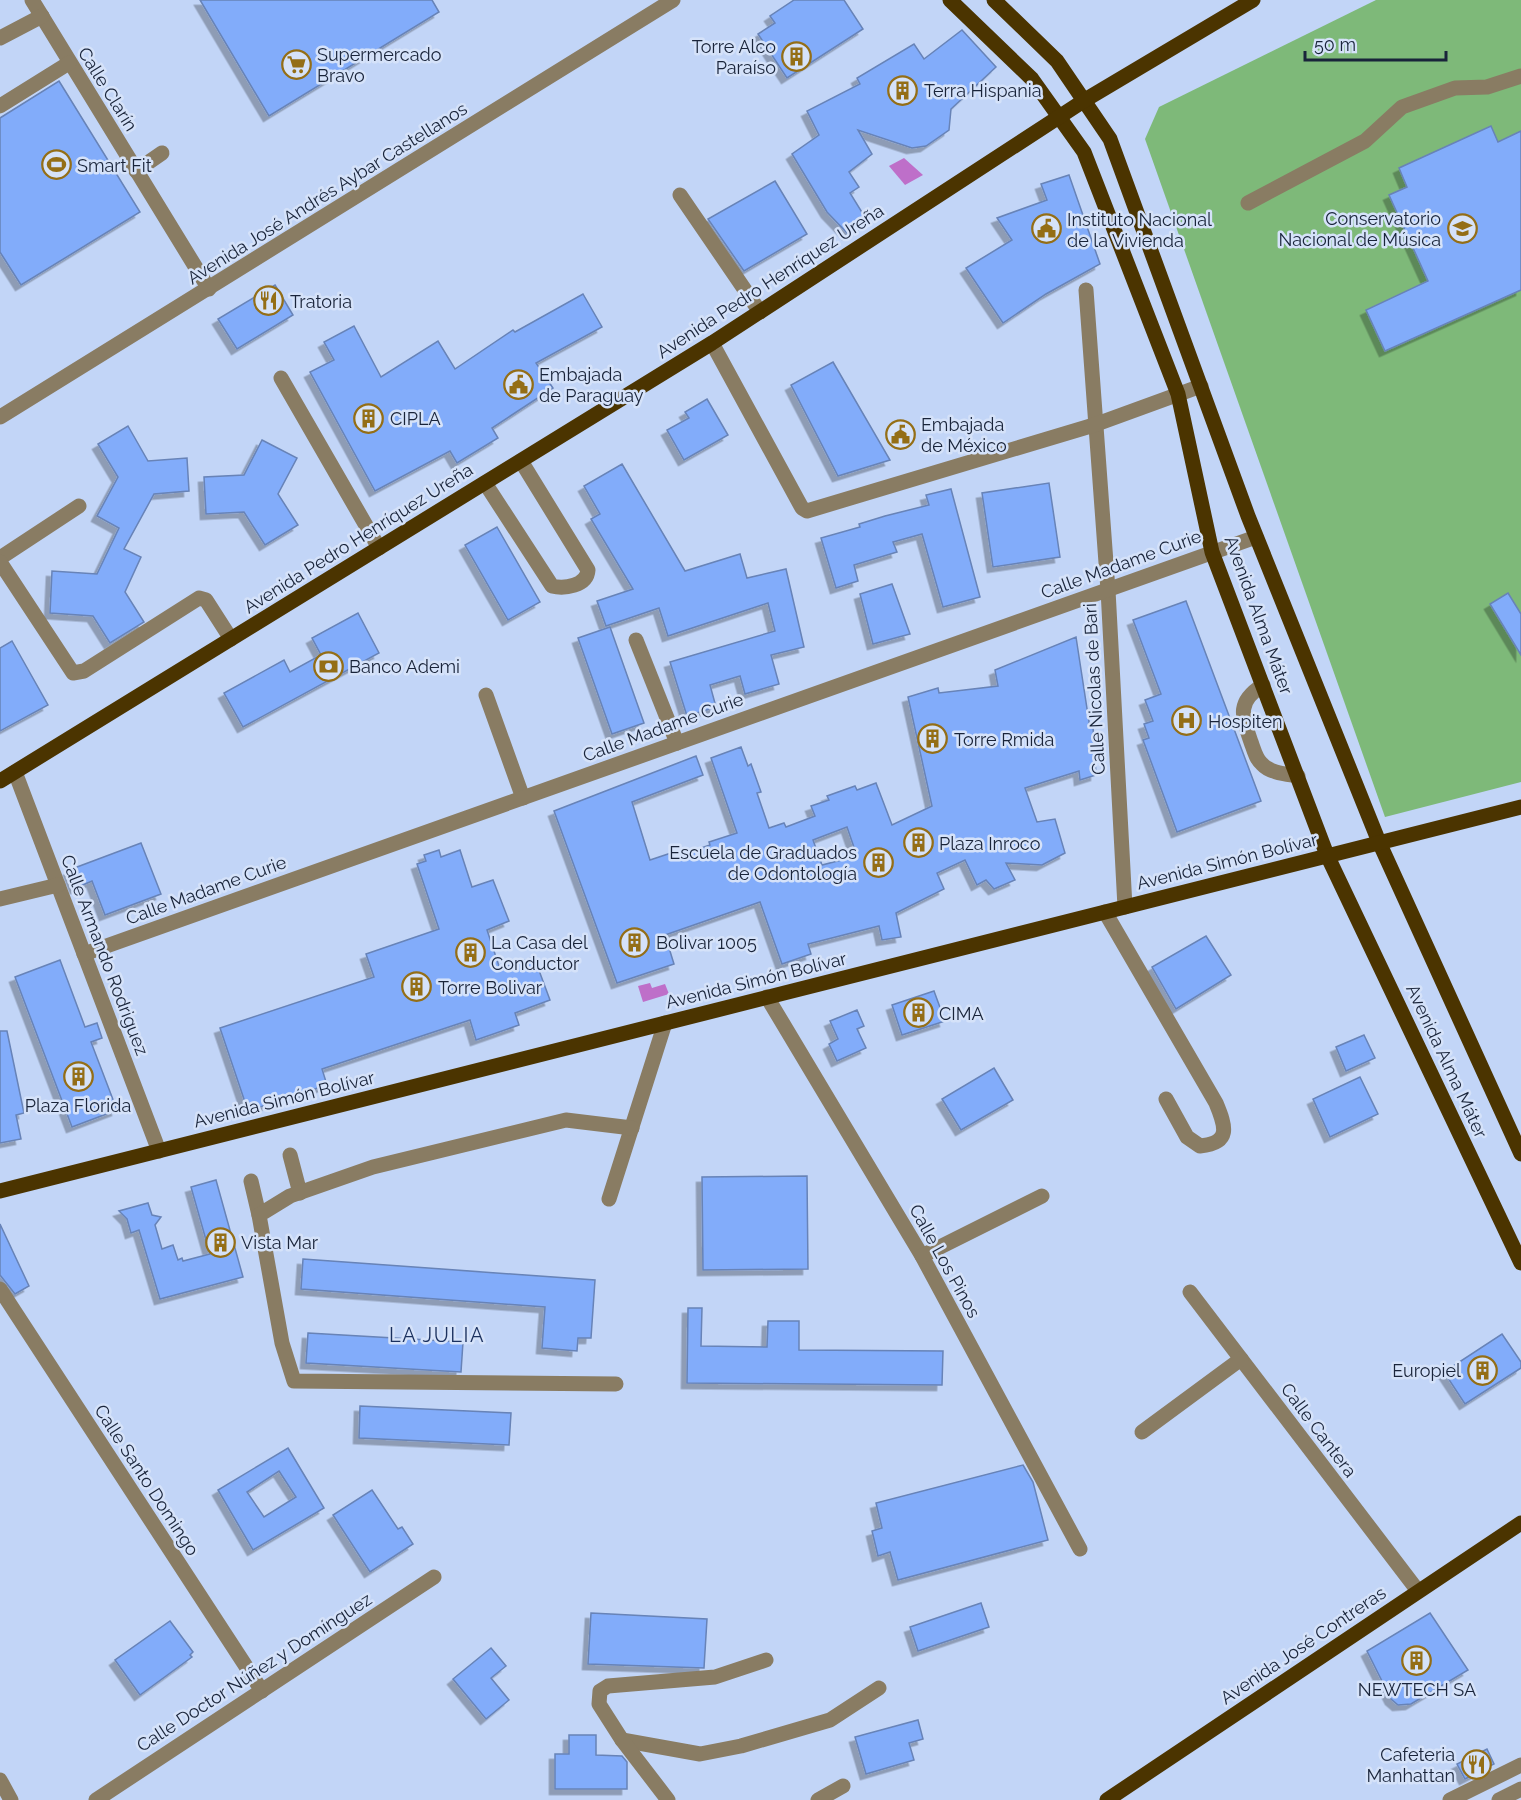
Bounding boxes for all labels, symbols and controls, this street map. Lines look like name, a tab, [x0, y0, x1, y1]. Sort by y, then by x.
scale bar	[1305, 24, 1446, 62]
text: 50 m	[1314, 34, 1356, 55]
place label: Torre Alco Paraíso	[692, 36, 776, 78]
building icon: Torre Alco Paraíso	[781, 40, 813, 72]
street label: Calle Clarín	[74, 43, 142, 135]
place label: Supermercado Bravo	[317, 44, 442, 86]
supermarket icon: Supermercado Bravo	[280, 48, 312, 80]
building icon: Terra Hispania	[887, 74, 919, 106]
place label: Terra Hispania	[924, 80, 1042, 101]
street label: Avenida José Andrés Aybar Castellanos	[183, 98, 471, 288]
sports icon: Smart Fit	[40, 149, 72, 181]
place label: Smart Fit	[77, 155, 152, 176]
street label: Avenida Pedro Henríquez Ureña	[653, 200, 887, 362]
place label: Conservatorio Nacional de Música	[1278, 208, 1441, 250]
place label: Instituto Nacional de la Vivienda	[1067, 209, 1212, 251]
school or university icon: Conservatorio Nacional de Música	[1446, 212, 1478, 244]
public building icon: Instituto Nacional de la Vivienda	[1030, 213, 1062, 245]
restaurant icon: Tratoria	[253, 285, 285, 317]
place label: Tratoria	[290, 291, 352, 312]
place label: Embajada de Paraguay	[539, 364, 644, 406]
public building icon: Embajada de Paraguay	[502, 368, 534, 400]
building icon: CIPLA	[353, 402, 385, 434]
place label: CIPLA	[390, 408, 441, 429]
place label: Embajada de México	[921, 414, 1007, 456]
public building icon: Embajada de México	[884, 418, 916, 450]
street label: Avenida Pedro Henríquez Ureña	[240, 459, 476, 617]
street label: Calle Madame Curie	[1038, 525, 1204, 603]
street label: Avenida Alma Máter	[1221, 533, 1298, 698]
street label: Calle Nicolas de Bari	[1079, 603, 1109, 775]
bank icon: Banco Ademi	[312, 650, 344, 682]
place label: Banco Ademi	[349, 656, 460, 677]
street label: Calle Madame Curie	[580, 688, 746, 766]
hospital icon: Hospiten	[1171, 705, 1203, 737]
place label: Hospiten	[1208, 711, 1283, 732]
building icon: Torre Rmida	[917, 723, 949, 755]
place label: Torre Rmida	[954, 729, 1054, 750]
building icon: Plaza Inroco	[902, 827, 934, 859]
street label: Avenida Simón Bolívar	[1134, 828, 1320, 894]
place label: Plaza Inroco	[939, 833, 1041, 854]
place label: Escuela de Graduados de Odontología	[669, 842, 857, 884]
building icon: Escuela de Graduados de Odontología	[862, 846, 894, 878]
street label: Calle Madame Curie	[123, 851, 289, 929]
street label: Calle Armando Rodriguez	[57, 852, 153, 1058]
building icon: Bolivar 1005	[619, 926, 651, 958]
place label: La Casa del Conductor	[491, 932, 588, 974]
place label: Bolivar 1005	[656, 932, 757, 953]
building icon: La Casa del Conductor	[454, 936, 486, 968]
street label: Avenida Simón Bolívar	[663, 947, 849, 1013]
building icon: Torre Bolivar	[401, 971, 433, 1003]
place label: Torre Bolivar	[438, 977, 543, 998]
street label: Avenida Alma Máter	[1402, 981, 1492, 1142]
building icon: CIMA	[902, 997, 934, 1029]
place label: CIMA	[939, 1003, 984, 1024]
building icon: Plaza Florida	[62, 1060, 94, 1092]
street label: Avenida Simón Bolívar	[191, 1066, 377, 1132]
place label: Plaza Florida	[25, 1095, 131, 1116]
street label: Calle Los Pinos	[905, 1201, 985, 1322]
building icon: Vista Mar	[204, 1226, 236, 1258]
place label: Vista Mar	[241, 1232, 319, 1253]
district label: LA JULIA	[389, 1323, 485, 1347]
building icon: Europiel	[1466, 1354, 1498, 1386]
place label: Europiel	[1392, 1360, 1461, 1381]
street label: Calle Cantera	[1277, 1379, 1361, 1481]
street label: Calle Santo Domingo	[90, 1401, 204, 1560]
street label: Avenida José Contreras	[1216, 1582, 1390, 1708]
street label: Calle Doctor Núñez y Domínguez	[133, 1588, 375, 1756]
building icon: NEWTECH SA	[1401, 1644, 1433, 1676]
place label: NEWTECH SA	[1358, 1679, 1476, 1700]
place label: Cafeteria Manhattan	[1366, 1744, 1455, 1786]
restaurant icon: Cafeteria Manhattan	[1460, 1748, 1492, 1780]

